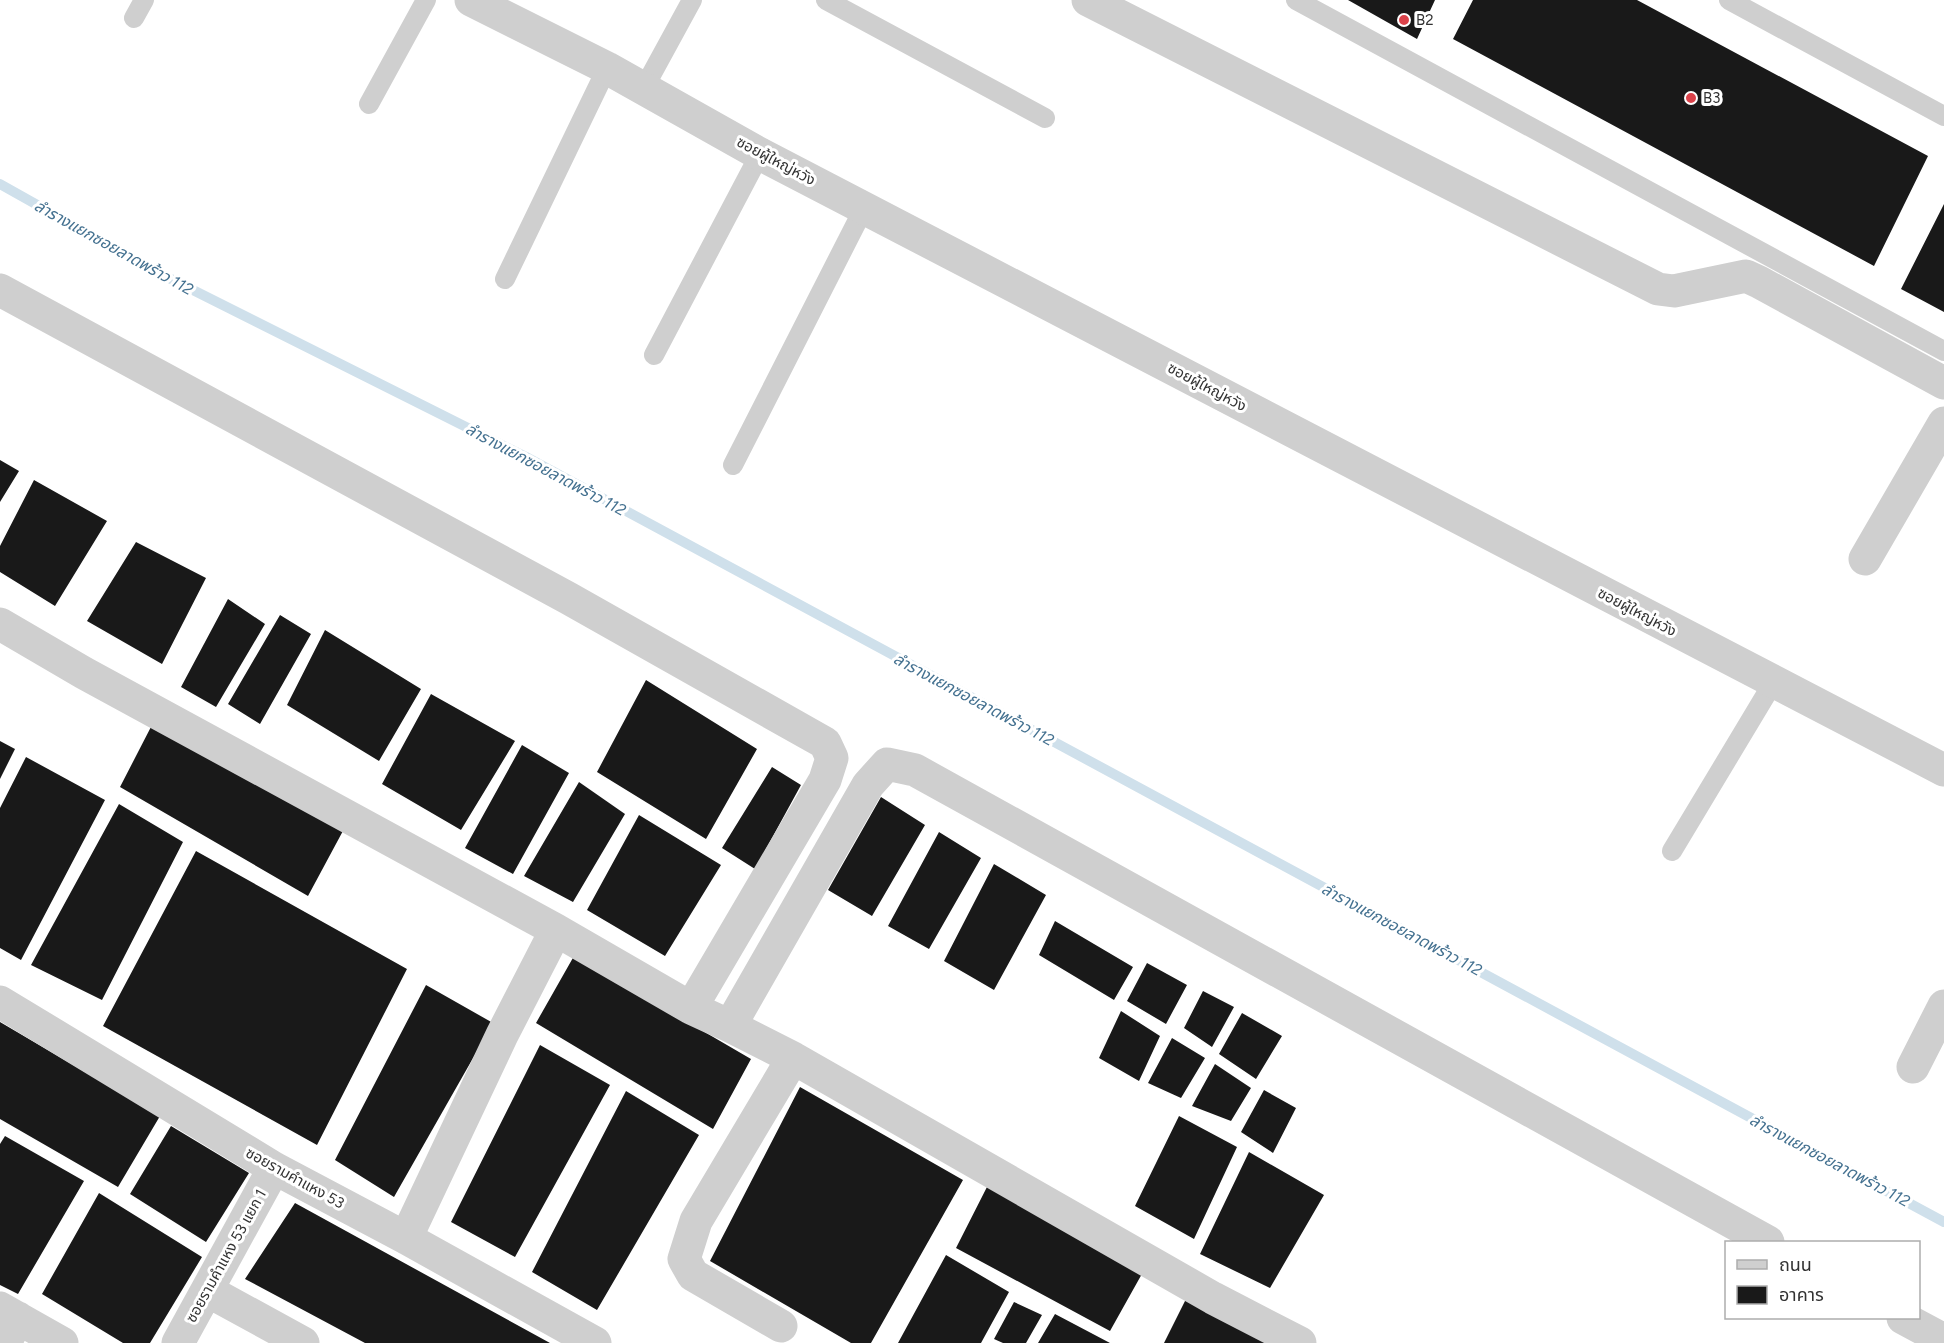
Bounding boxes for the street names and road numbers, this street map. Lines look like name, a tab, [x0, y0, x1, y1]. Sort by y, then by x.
street label: ซอยผู้ใหญ่หวัง	[734, 133, 818, 189]
street label: ซอยผู้ใหญ่หวัง	[1165, 359, 1249, 415]
street label: ซอยผู้ใหญ่หวัง	[1595, 584, 1679, 640]
street label: ซอยรามคำแหง 53	[243, 1144, 347, 1212]
street label: ซอยรามคำแหง 53 แยก 1	[182, 1186, 270, 1326]

